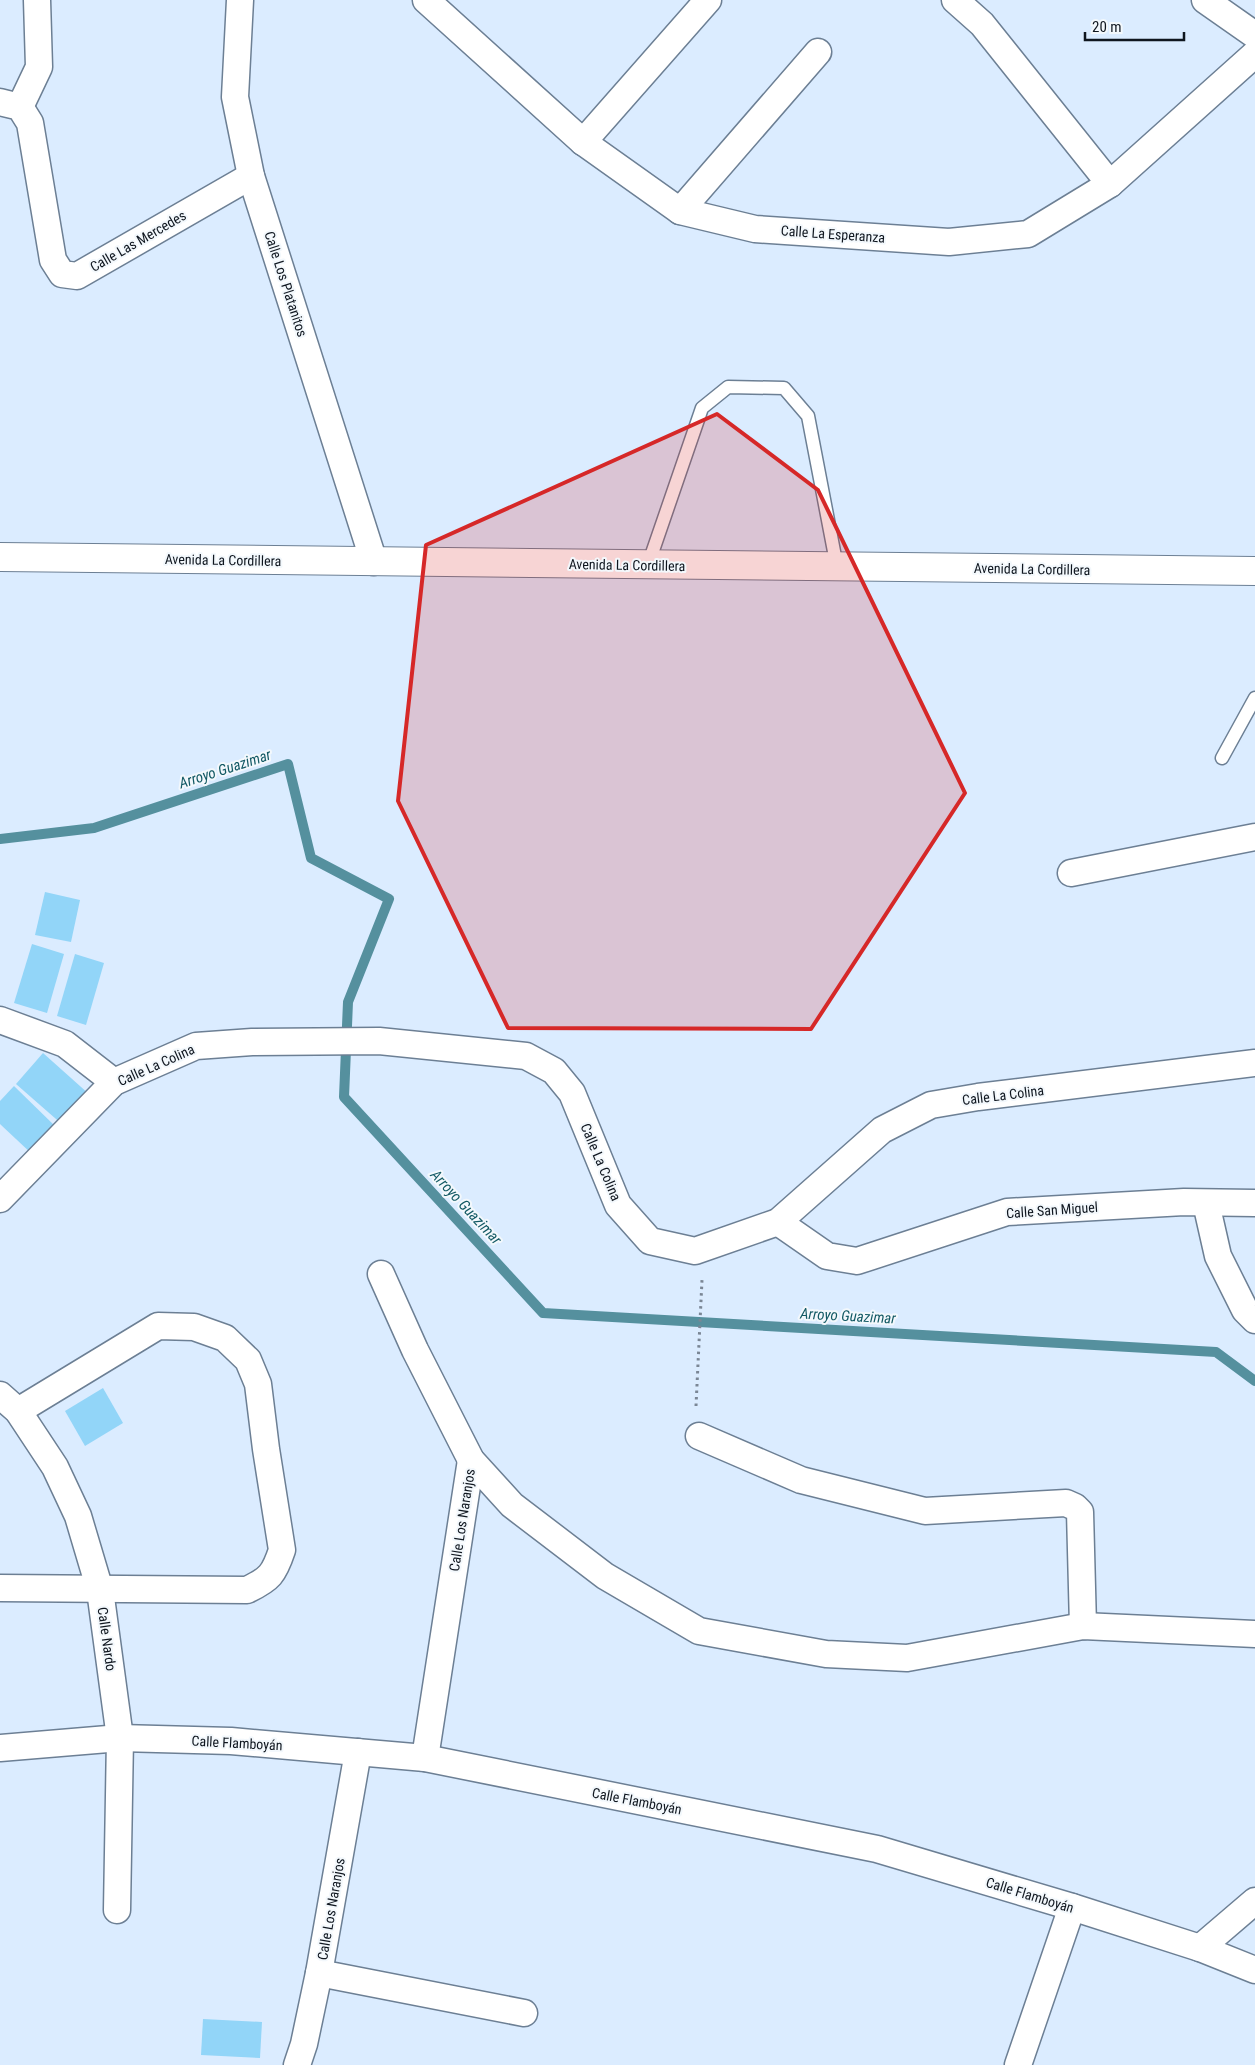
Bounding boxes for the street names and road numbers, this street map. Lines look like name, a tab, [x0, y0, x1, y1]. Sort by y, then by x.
street label: Calle Las Mercedes	[87, 207, 189, 275]
street label: Calle La Esperanza	[780, 222, 886, 246]
street label: Calle Los Platanitos	[261, 229, 311, 339]
street label: Avenida La Cordillera	[165, 551, 281, 569]
street label: Avenida La Cordillera	[569, 556, 685, 574]
street label: Avenida La Cordillera	[974, 560, 1090, 578]
street label: Calle La Colina	[115, 1041, 197, 1089]
street label: Calle La Colina	[961, 1082, 1045, 1108]
street label: Calle La Colina	[578, 1121, 624, 1203]
street label: Calle San Miguel	[1006, 1199, 1098, 1221]
street label: Calle Los Naranjos	[446, 1468, 478, 1572]
street label: Calle Nardo	[95, 1606, 119, 1672]
street label: Calle Flamboyán	[191, 1733, 283, 1753]
street label: Calle Flamboyán	[591, 1784, 683, 1818]
street label: Calle Los Naranjos	[314, 1857, 348, 1961]
street label: Calle Flamboyán	[984, 1874, 1076, 1916]

